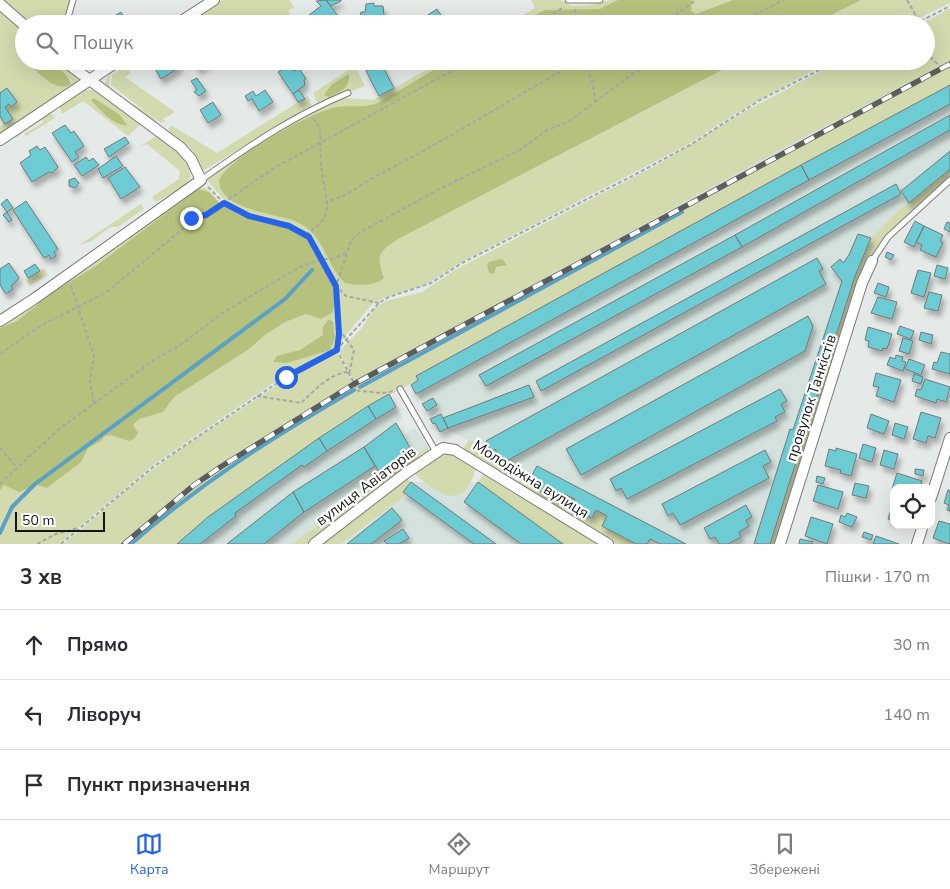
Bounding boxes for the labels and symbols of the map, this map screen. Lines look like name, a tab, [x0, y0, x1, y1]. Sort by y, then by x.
route end	[180, 207, 203, 230]
street label: провулок Танкістів	[781, 332, 841, 464]
route start	[275, 366, 298, 389]
street label: Молодіжна вулиця	[469, 435, 593, 523]
street label: вулиця Авіаторів	[312, 442, 420, 530]
scale bar	[15, 509, 105, 532]

